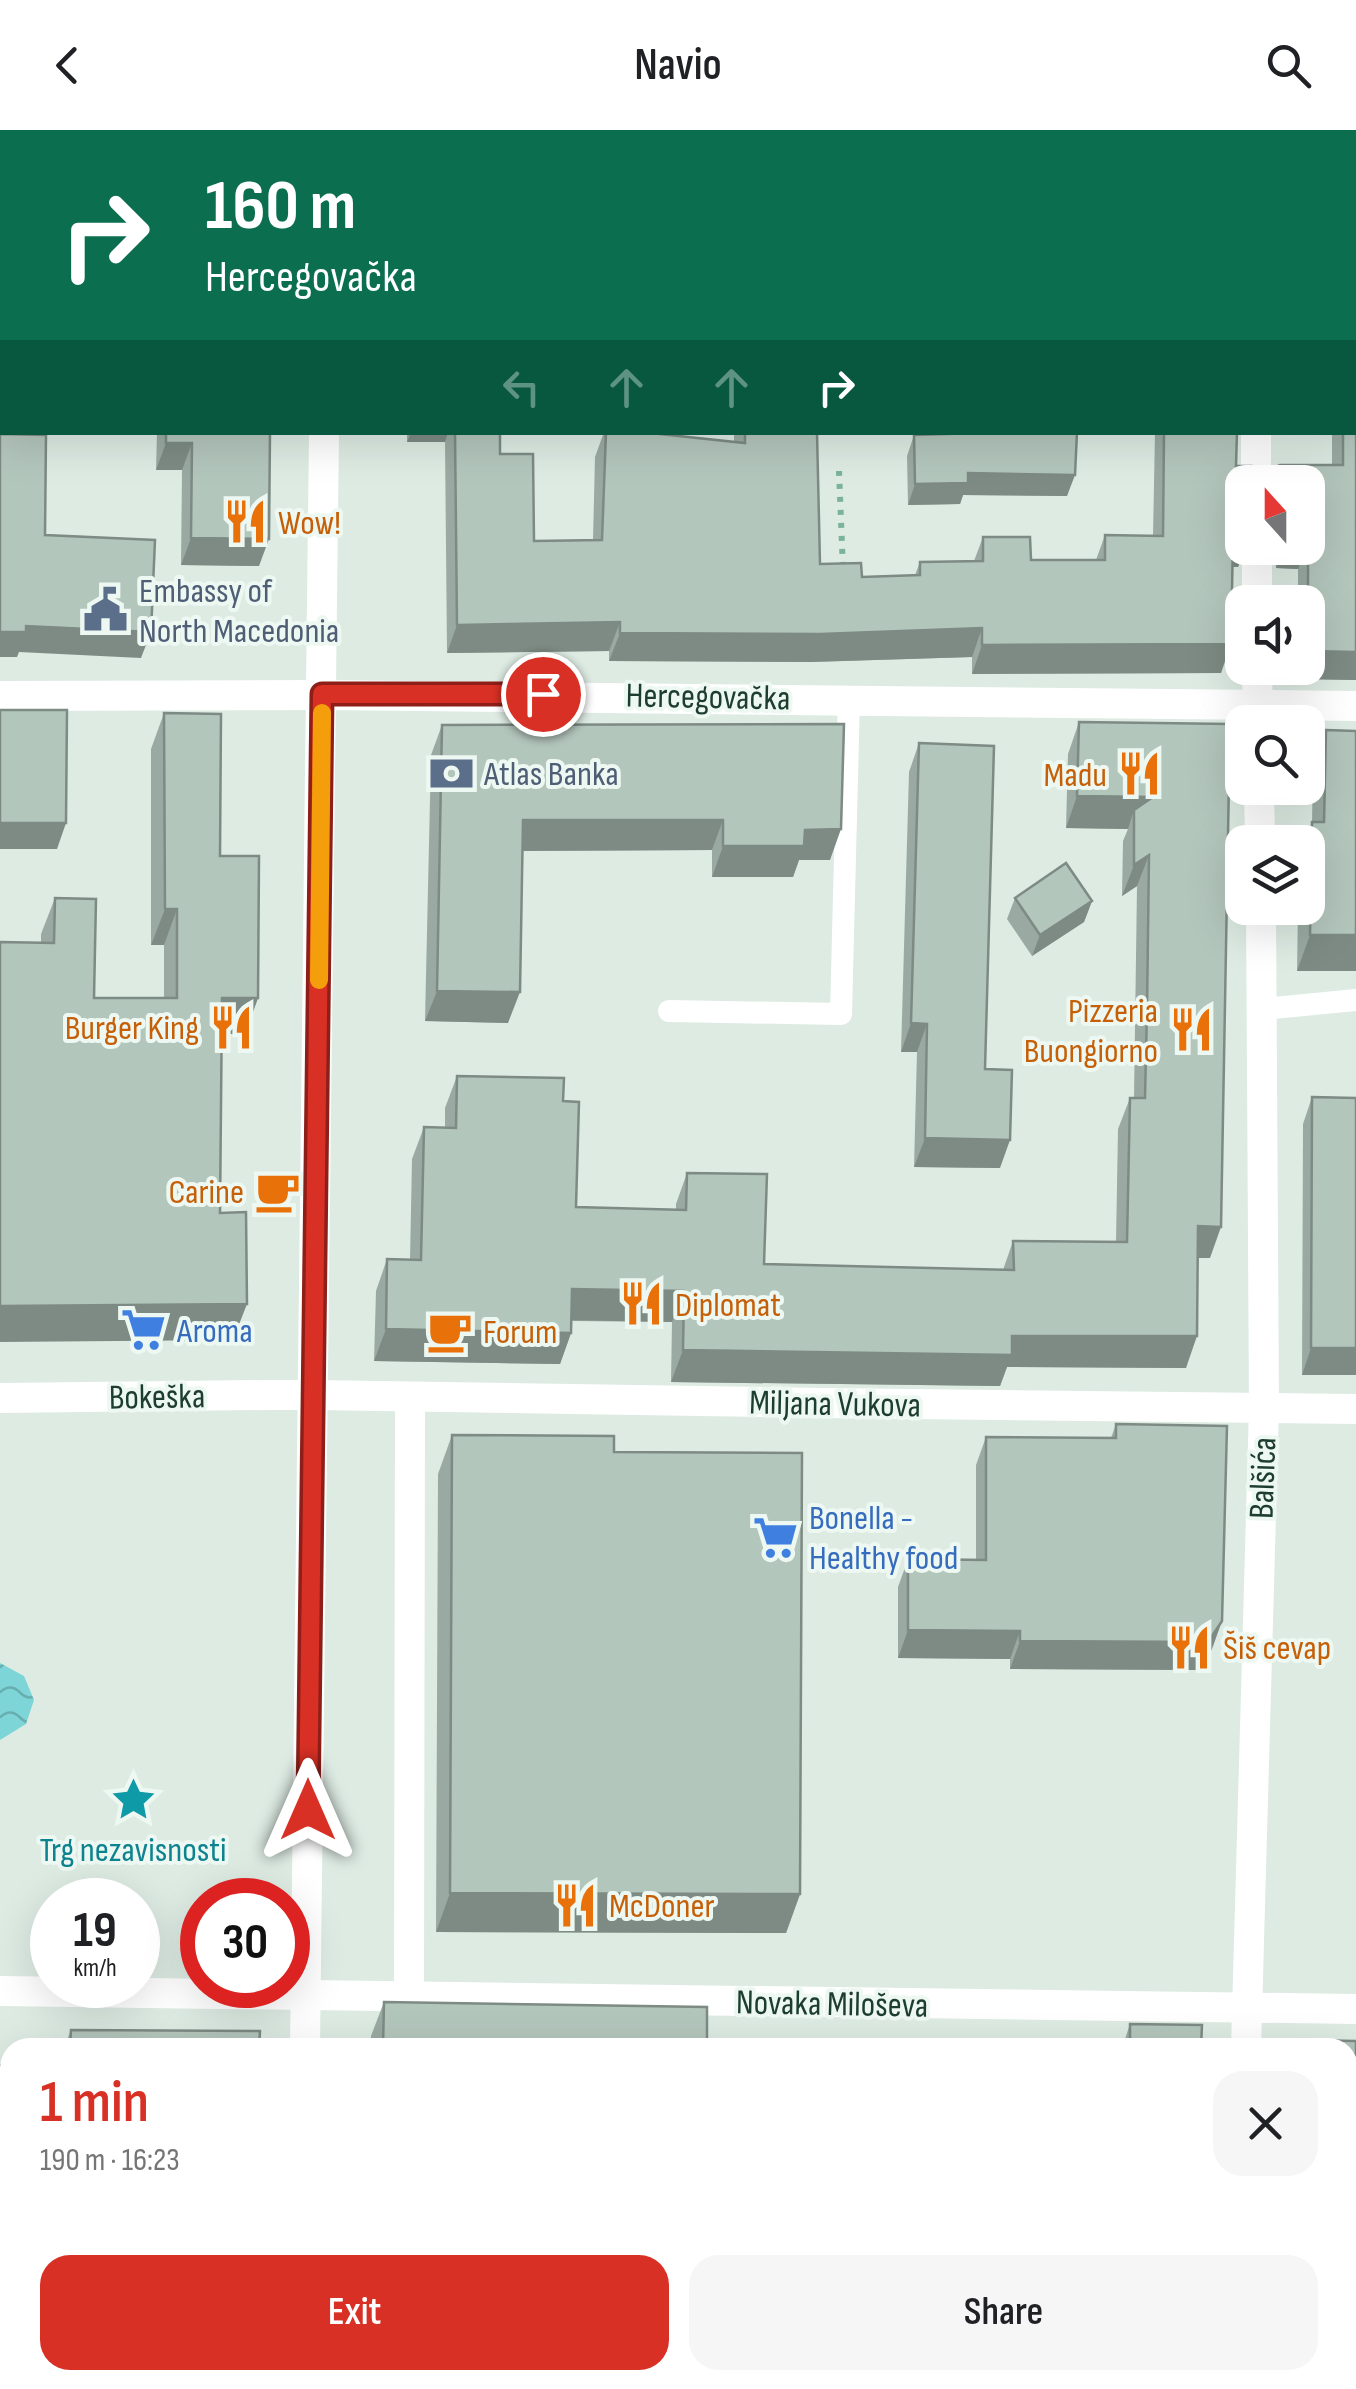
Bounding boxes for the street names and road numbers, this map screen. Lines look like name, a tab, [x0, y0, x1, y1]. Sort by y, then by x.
street label: Hercegovačka	[625, 675, 791, 720]
street label: Bokeška	[108, 1375, 206, 1420]
street label: Miljana Vukova	[749, 1382, 921, 1427]
street label: Balšića	[1241, 1436, 1286, 1520]
street label: Novaka Miloševa	[735, 1981, 928, 2028]

